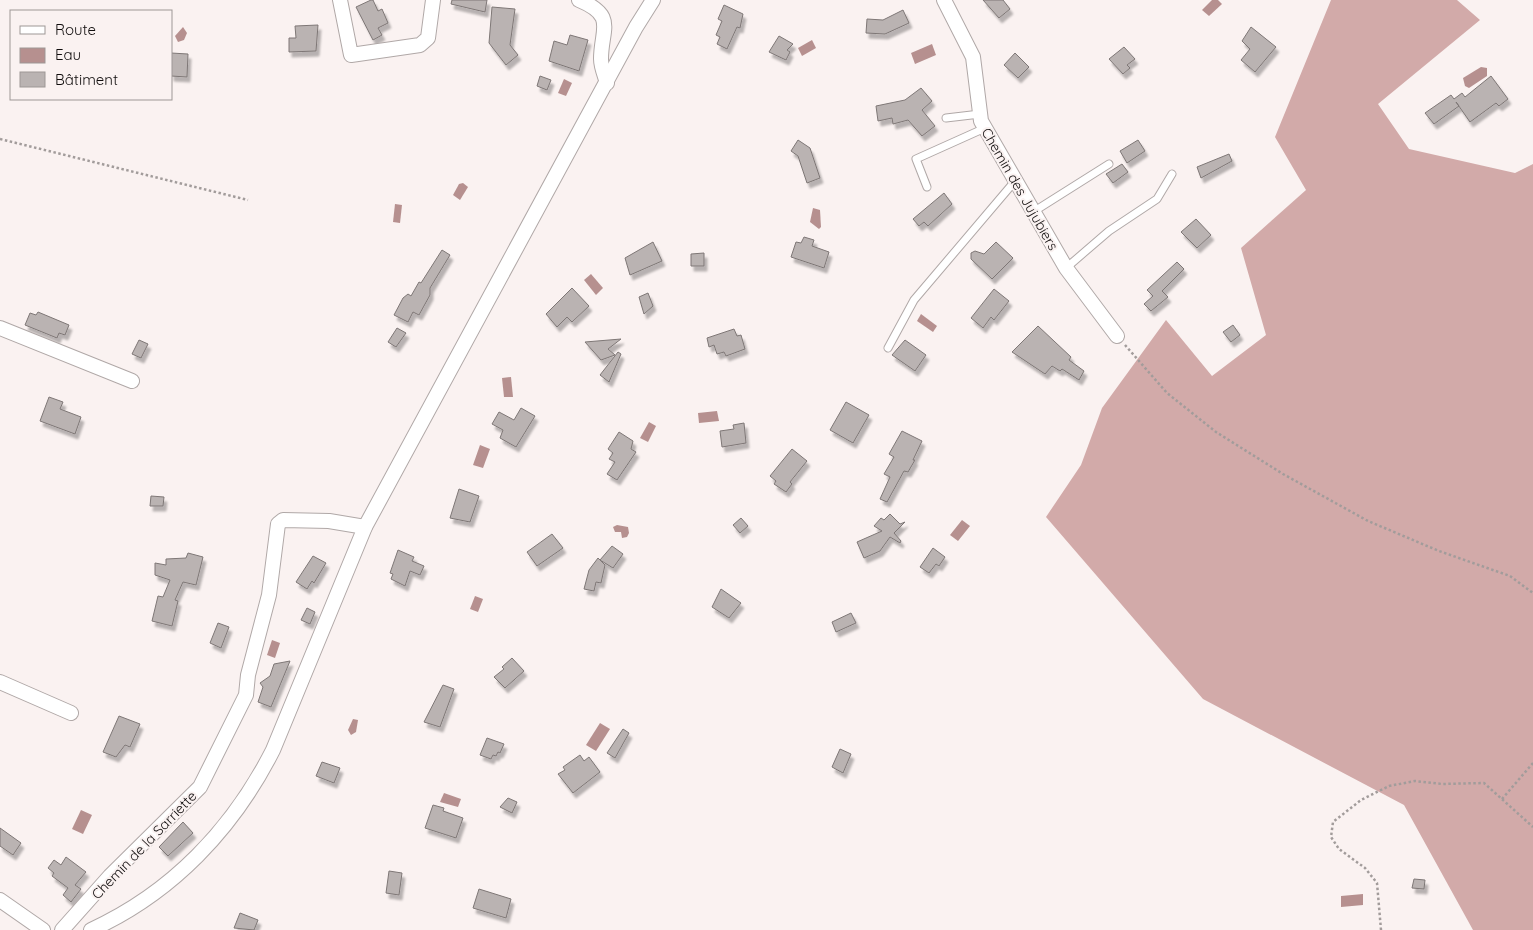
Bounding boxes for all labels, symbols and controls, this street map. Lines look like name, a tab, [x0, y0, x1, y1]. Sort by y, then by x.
legend	[10, 10, 172, 100]
text: Route	[55, 20, 96, 39]
text: Eau	[55, 45, 81, 64]
text: Bâtiment	[55, 70, 118, 89]
street label: Chemin des Jujubiers	[978, 125, 1062, 253]
street label: Chemin de la Sarriette	[88, 787, 200, 903]

